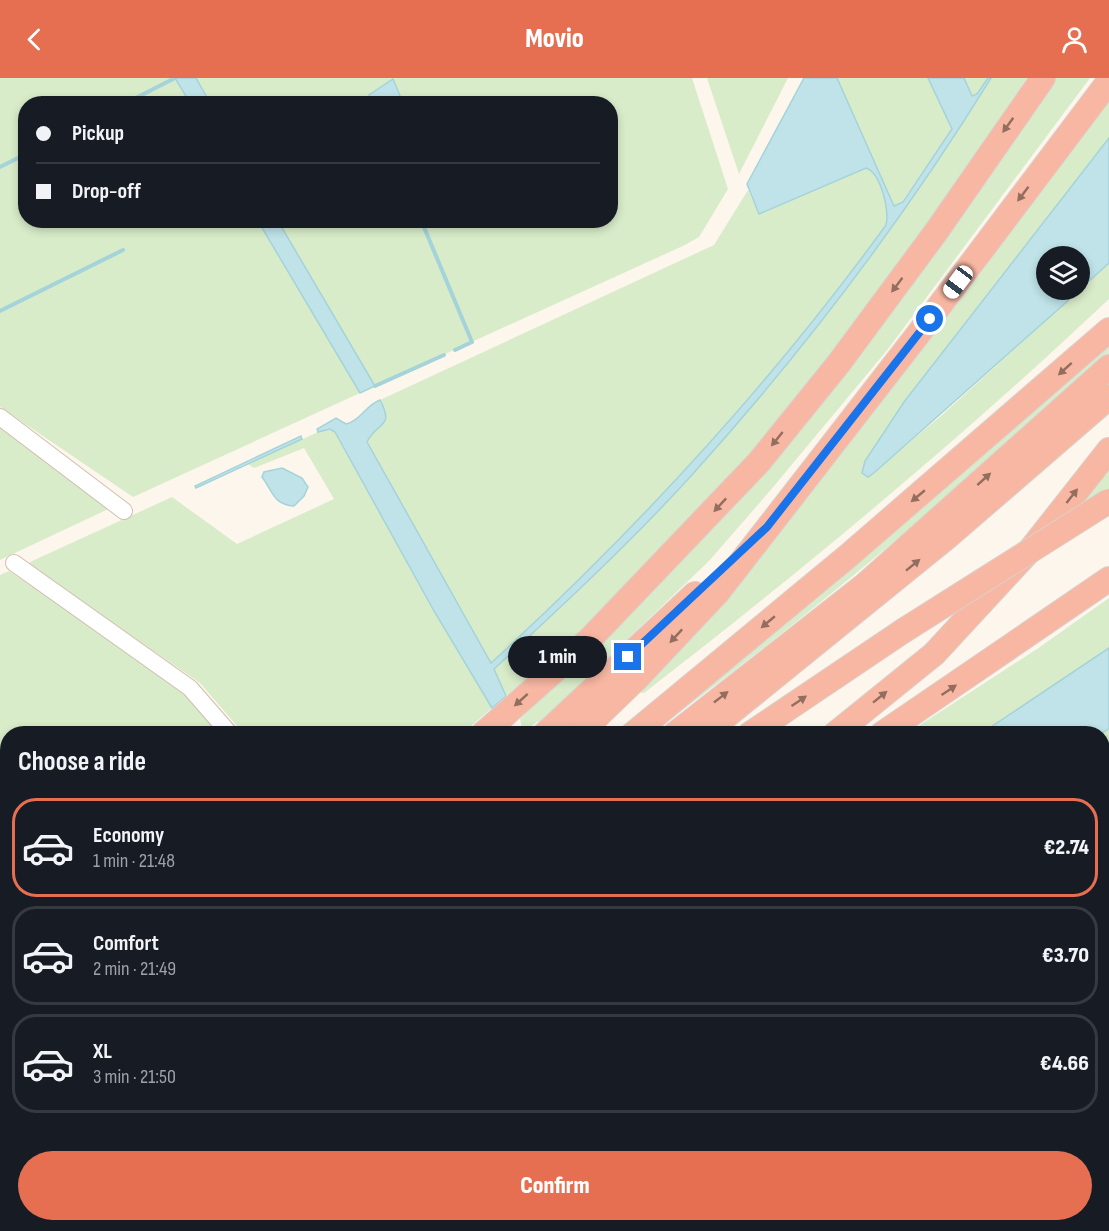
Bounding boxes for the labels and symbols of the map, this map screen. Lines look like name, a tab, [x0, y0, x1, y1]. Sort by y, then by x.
one-way arrow	[1002, 117, 1014, 133]
one-way arrow	[1017, 186, 1029, 202]
car	[940, 262, 976, 302]
one-way arrow	[891, 277, 903, 293]
route start	[916, 305, 943, 332]
one-way arrow	[1058, 362, 1073, 375]
one-way arrow	[771, 431, 784, 447]
one-way arrow	[976, 473, 991, 486]
one-way arrow	[1066, 488, 1079, 504]
one-way arrow	[910, 490, 926, 503]
one-way arrow	[714, 497, 727, 512]
one-way arrow	[905, 559, 920, 572]
one-way arrow	[761, 615, 776, 627]
one-way arrow	[669, 629, 683, 644]
callout: 1 min	[508, 636, 607, 678]
route end	[614, 643, 641, 670]
one-way arrow	[940, 684, 957, 695]
one-way arrow	[713, 691, 729, 704]
one-way arrow	[873, 691, 888, 704]
one-way arrow	[514, 693, 529, 706]
one-way arrow	[790, 695, 806, 707]

